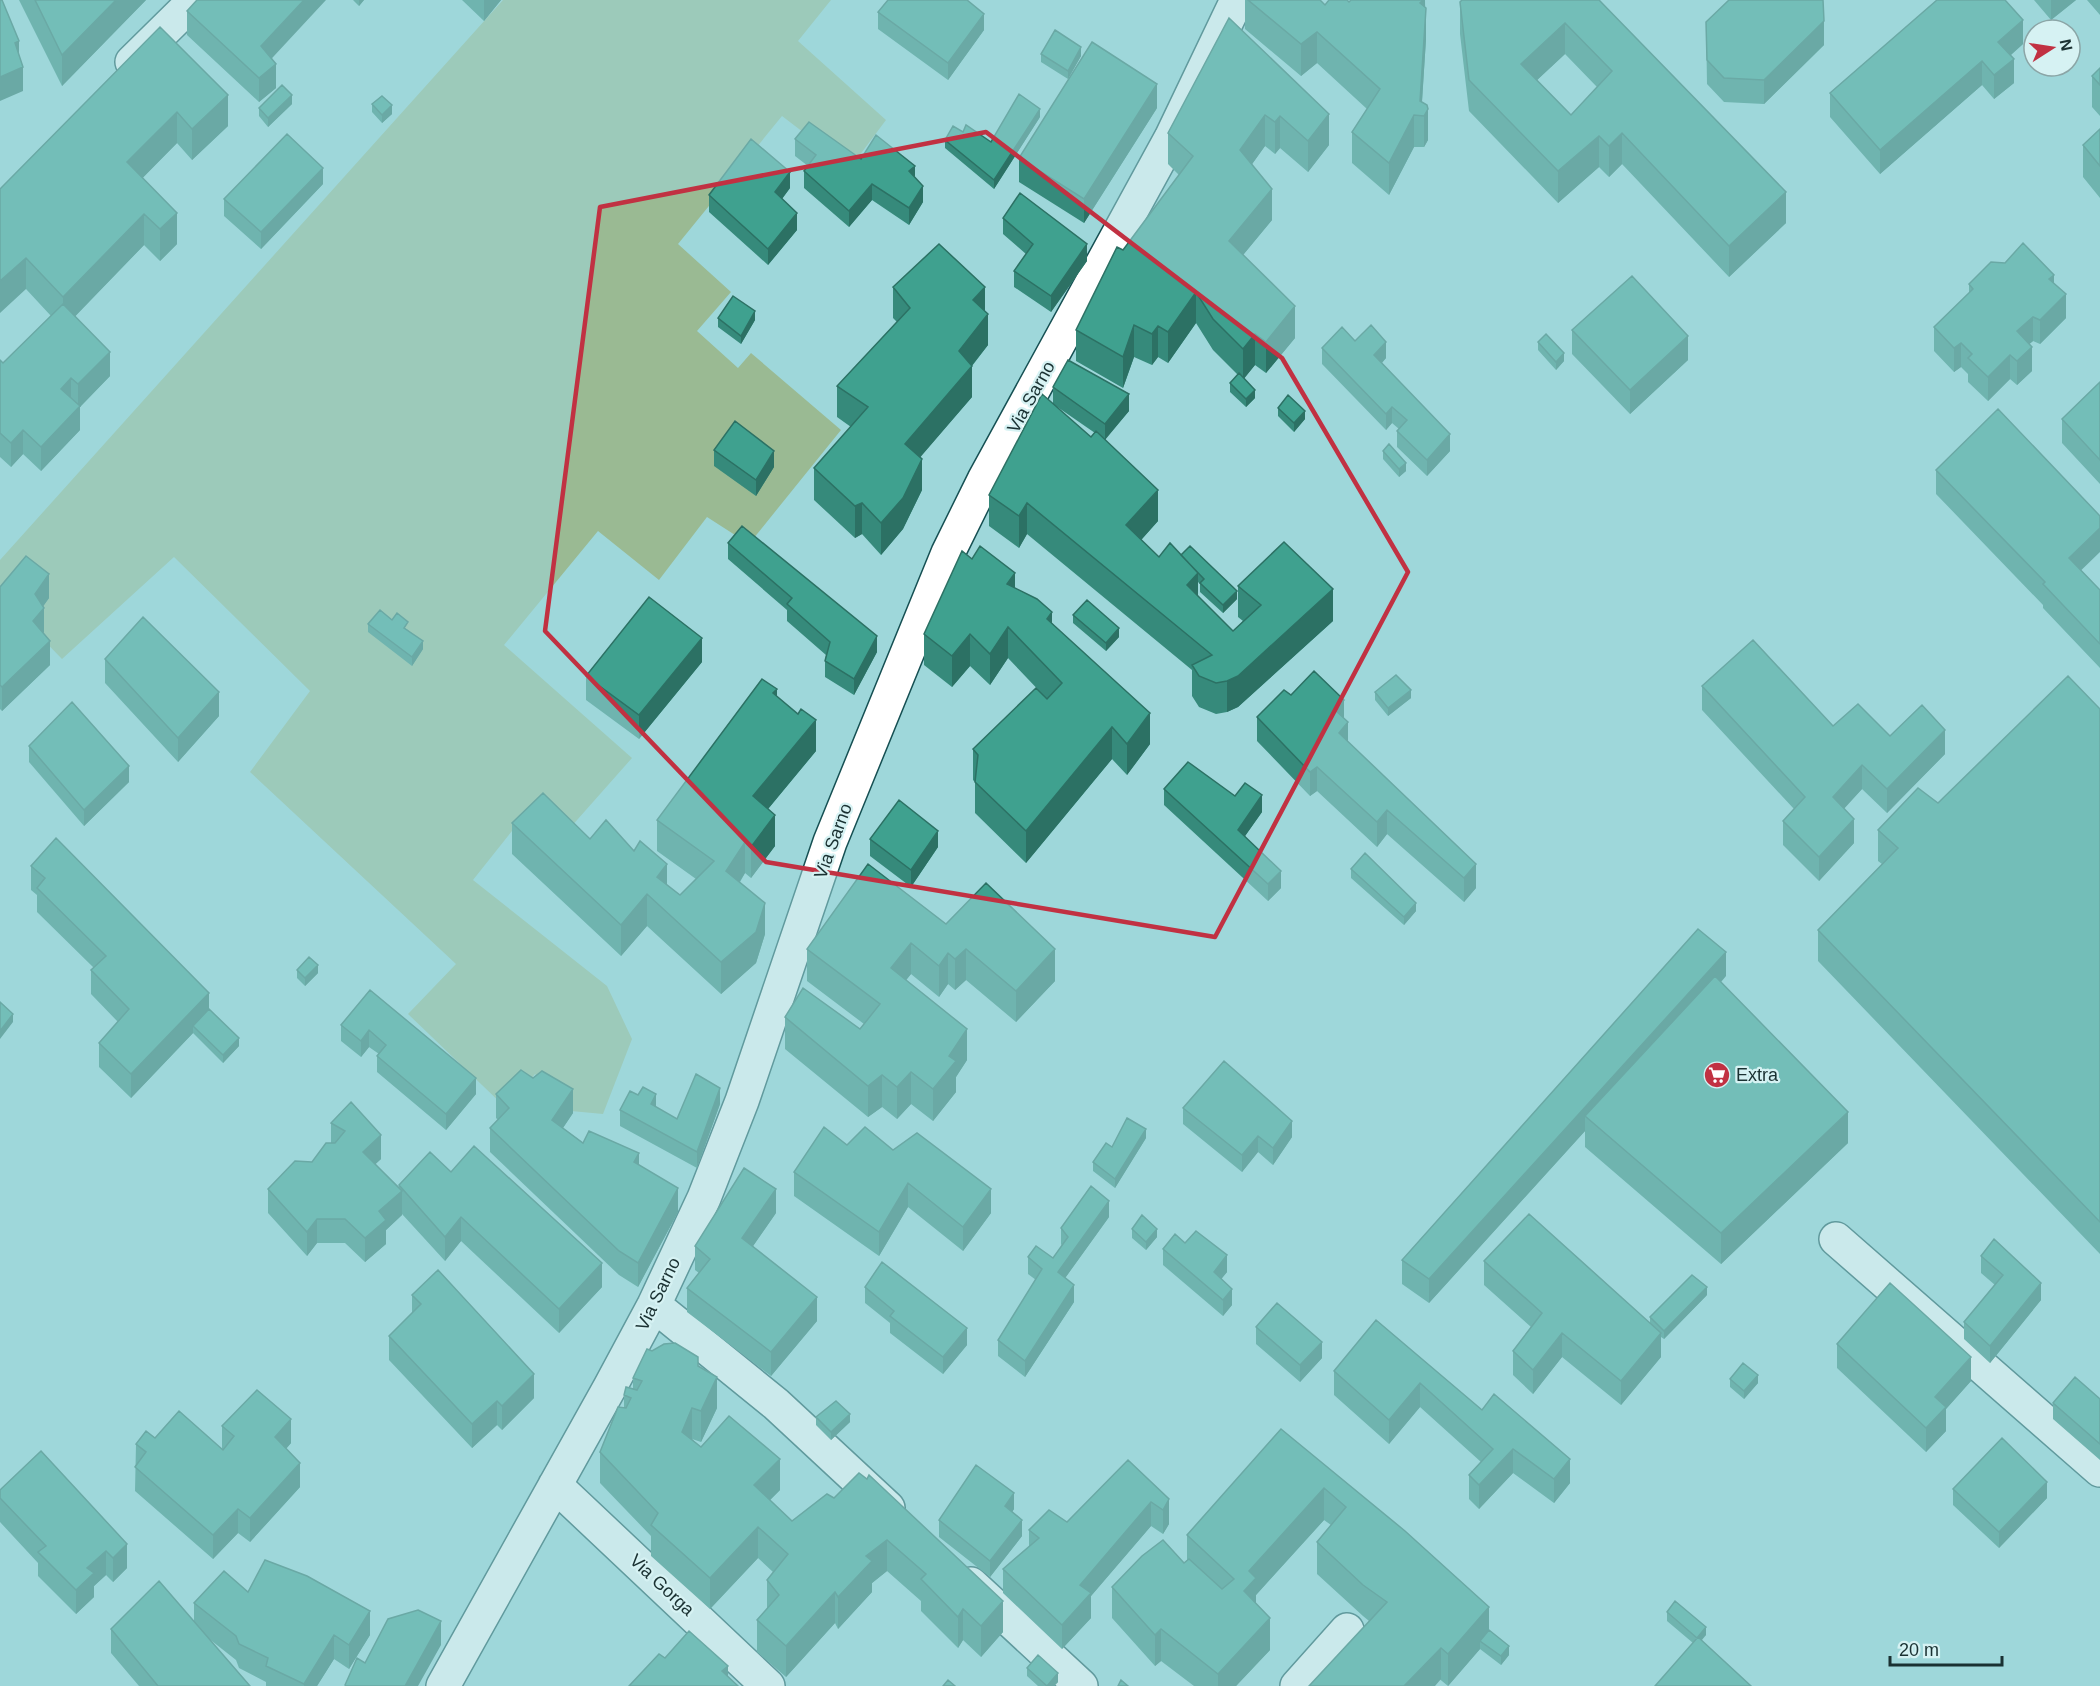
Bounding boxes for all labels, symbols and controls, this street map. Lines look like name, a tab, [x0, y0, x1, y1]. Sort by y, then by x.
north arrow	[2022, 18, 2082, 78]
text: N	[2057, 38, 2076, 52]
street label: Via Sarno	[1003, 358, 1059, 436]
street label: Via Sarno	[810, 801, 856, 881]
supermarket icon: Extra	[1702, 1060, 1732, 1090]
place label: Extra	[1736, 1065, 1779, 1085]
street label: Via Sarno	[632, 1254, 684, 1334]
street label: Via Gorga	[626, 1550, 699, 1621]
scale bar	[1890, 1629, 2002, 1667]
text: 20 m	[1899, 1640, 1939, 1660]

